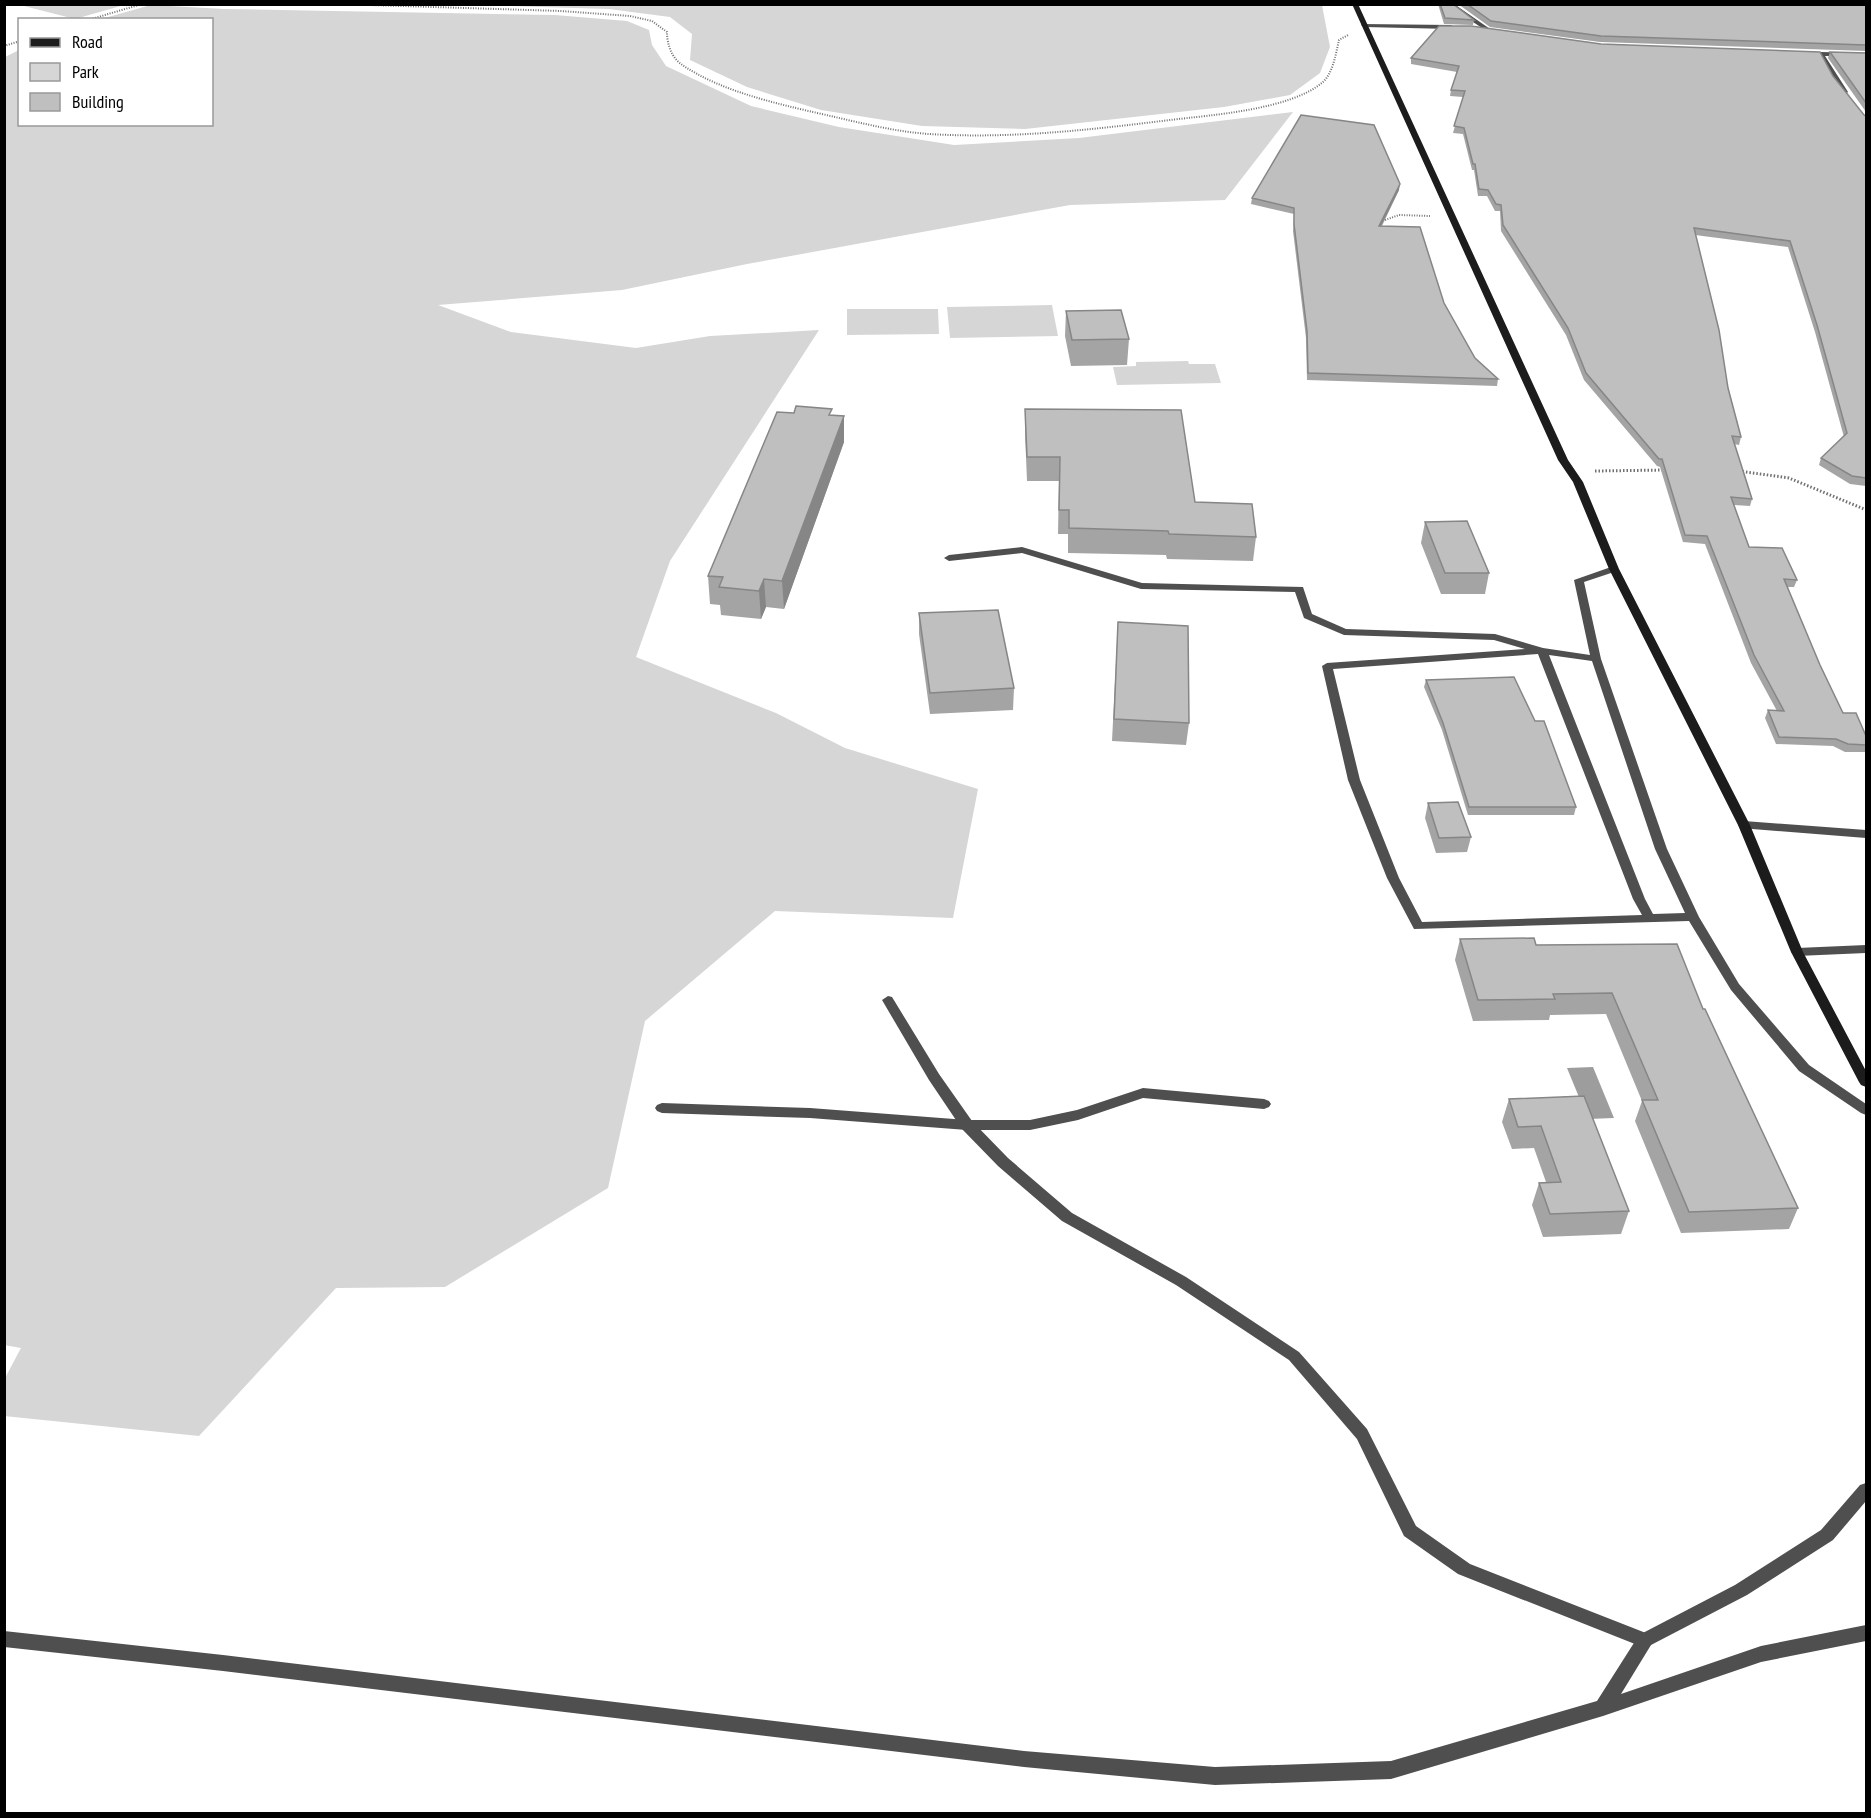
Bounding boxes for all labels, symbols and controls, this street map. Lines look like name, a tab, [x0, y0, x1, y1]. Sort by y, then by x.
legend	[18, 18, 213, 126]
text: Road	[72, 30, 103, 53]
text: Park	[72, 60, 99, 83]
text: Building	[72, 90, 124, 113]

